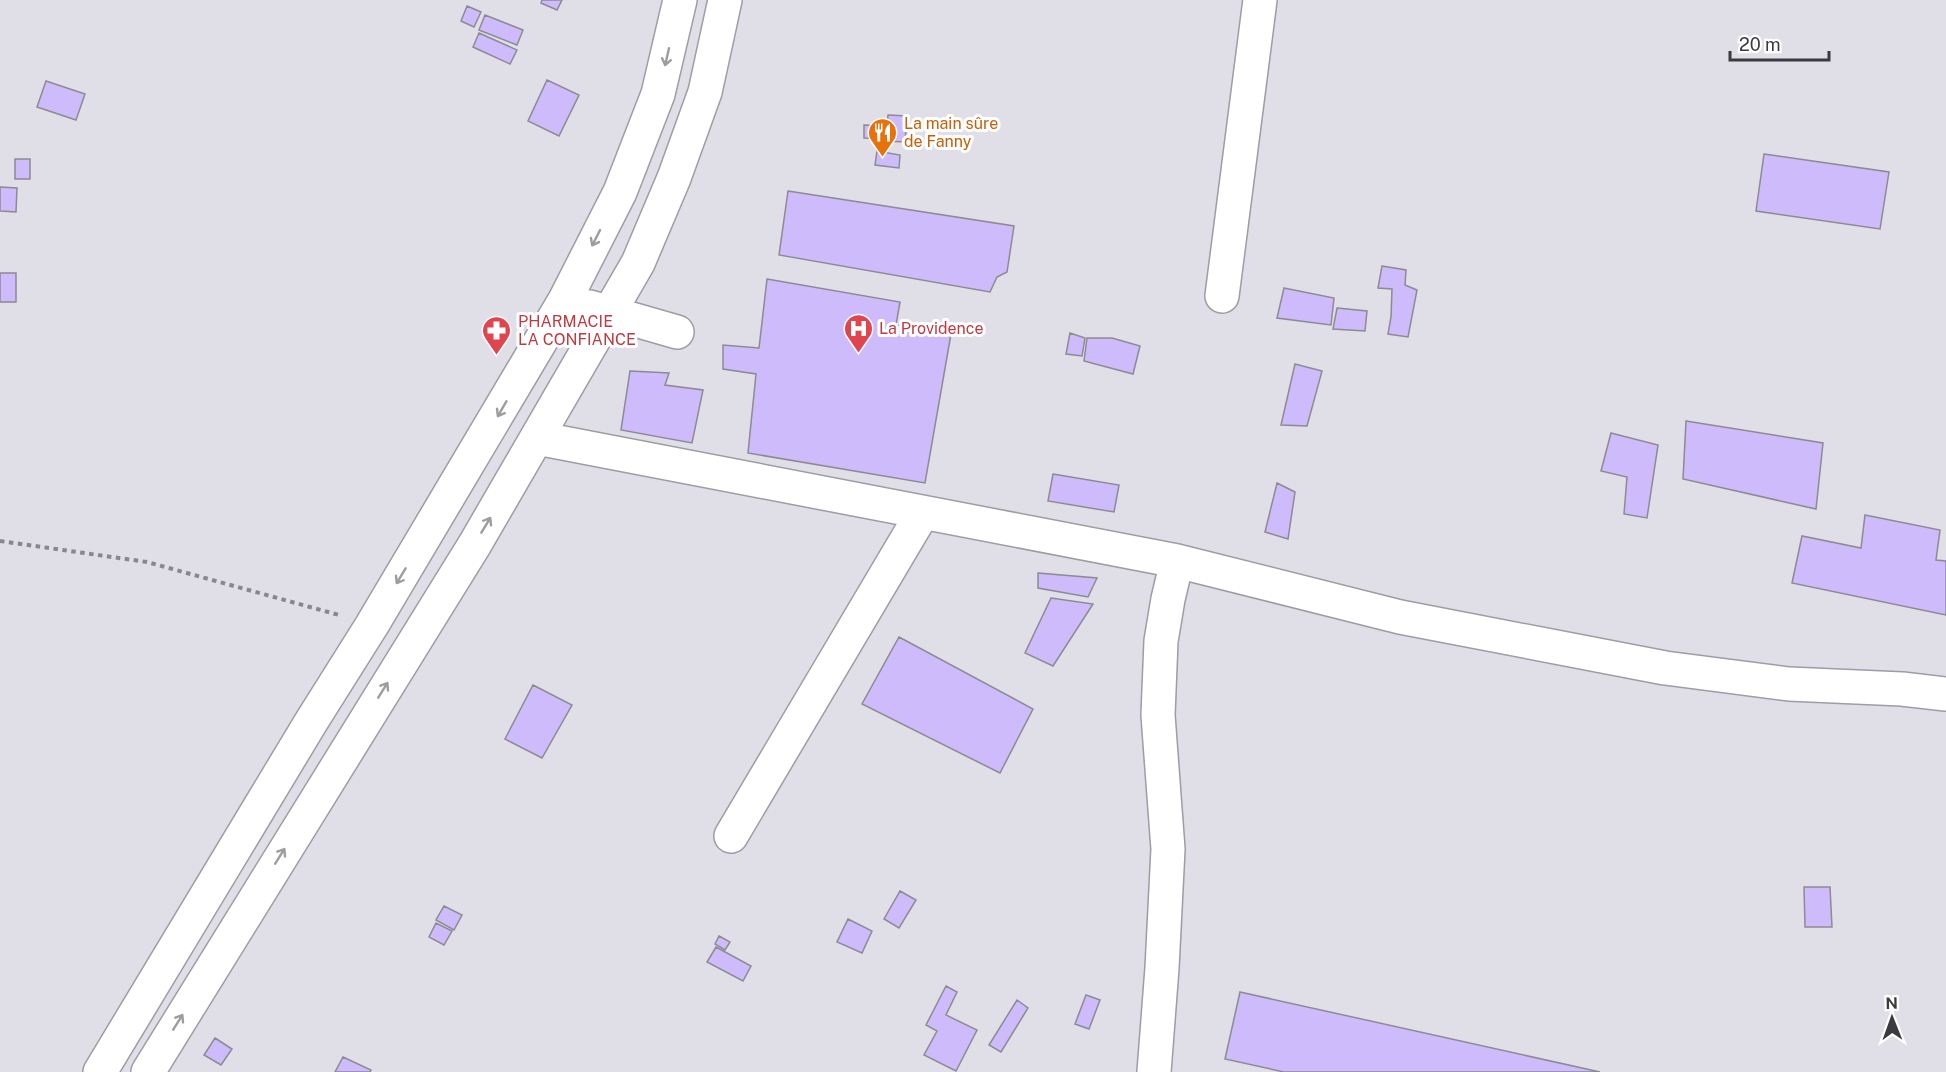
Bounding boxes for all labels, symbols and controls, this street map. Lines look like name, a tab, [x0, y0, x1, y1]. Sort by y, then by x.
scale bar	[1730, 24, 1829, 62]
text: 20 m	[1739, 34, 1781, 55]
one-way arrow	[660, 47, 672, 66]
place label: La main sûre de Fanny	[904, 114, 998, 151]
restaurant icon: La main sûre de Fanny	[867, 116, 899, 158]
one-way arrow	[590, 229, 602, 247]
place label: PHARMACIE LA CONFIANCE	[518, 312, 636, 349]
hospital icon: La Providence	[842, 312, 874, 354]
pharmacy icon: PHARMACIE LA CONFIANCE	[481, 314, 513, 356]
place label: La Providence	[879, 319, 984, 338]
one-way arrow	[496, 400, 508, 417]
one-way arrow	[480, 517, 492, 534]
one-way arrow	[395, 567, 407, 584]
one-way arrow	[377, 682, 389, 699]
one-way arrow	[275, 848, 287, 865]
north arrow	[1862, 988, 1922, 1048]
text: N	[1885, 994, 1898, 1013]
one-way arrow	[173, 1014, 185, 1031]

